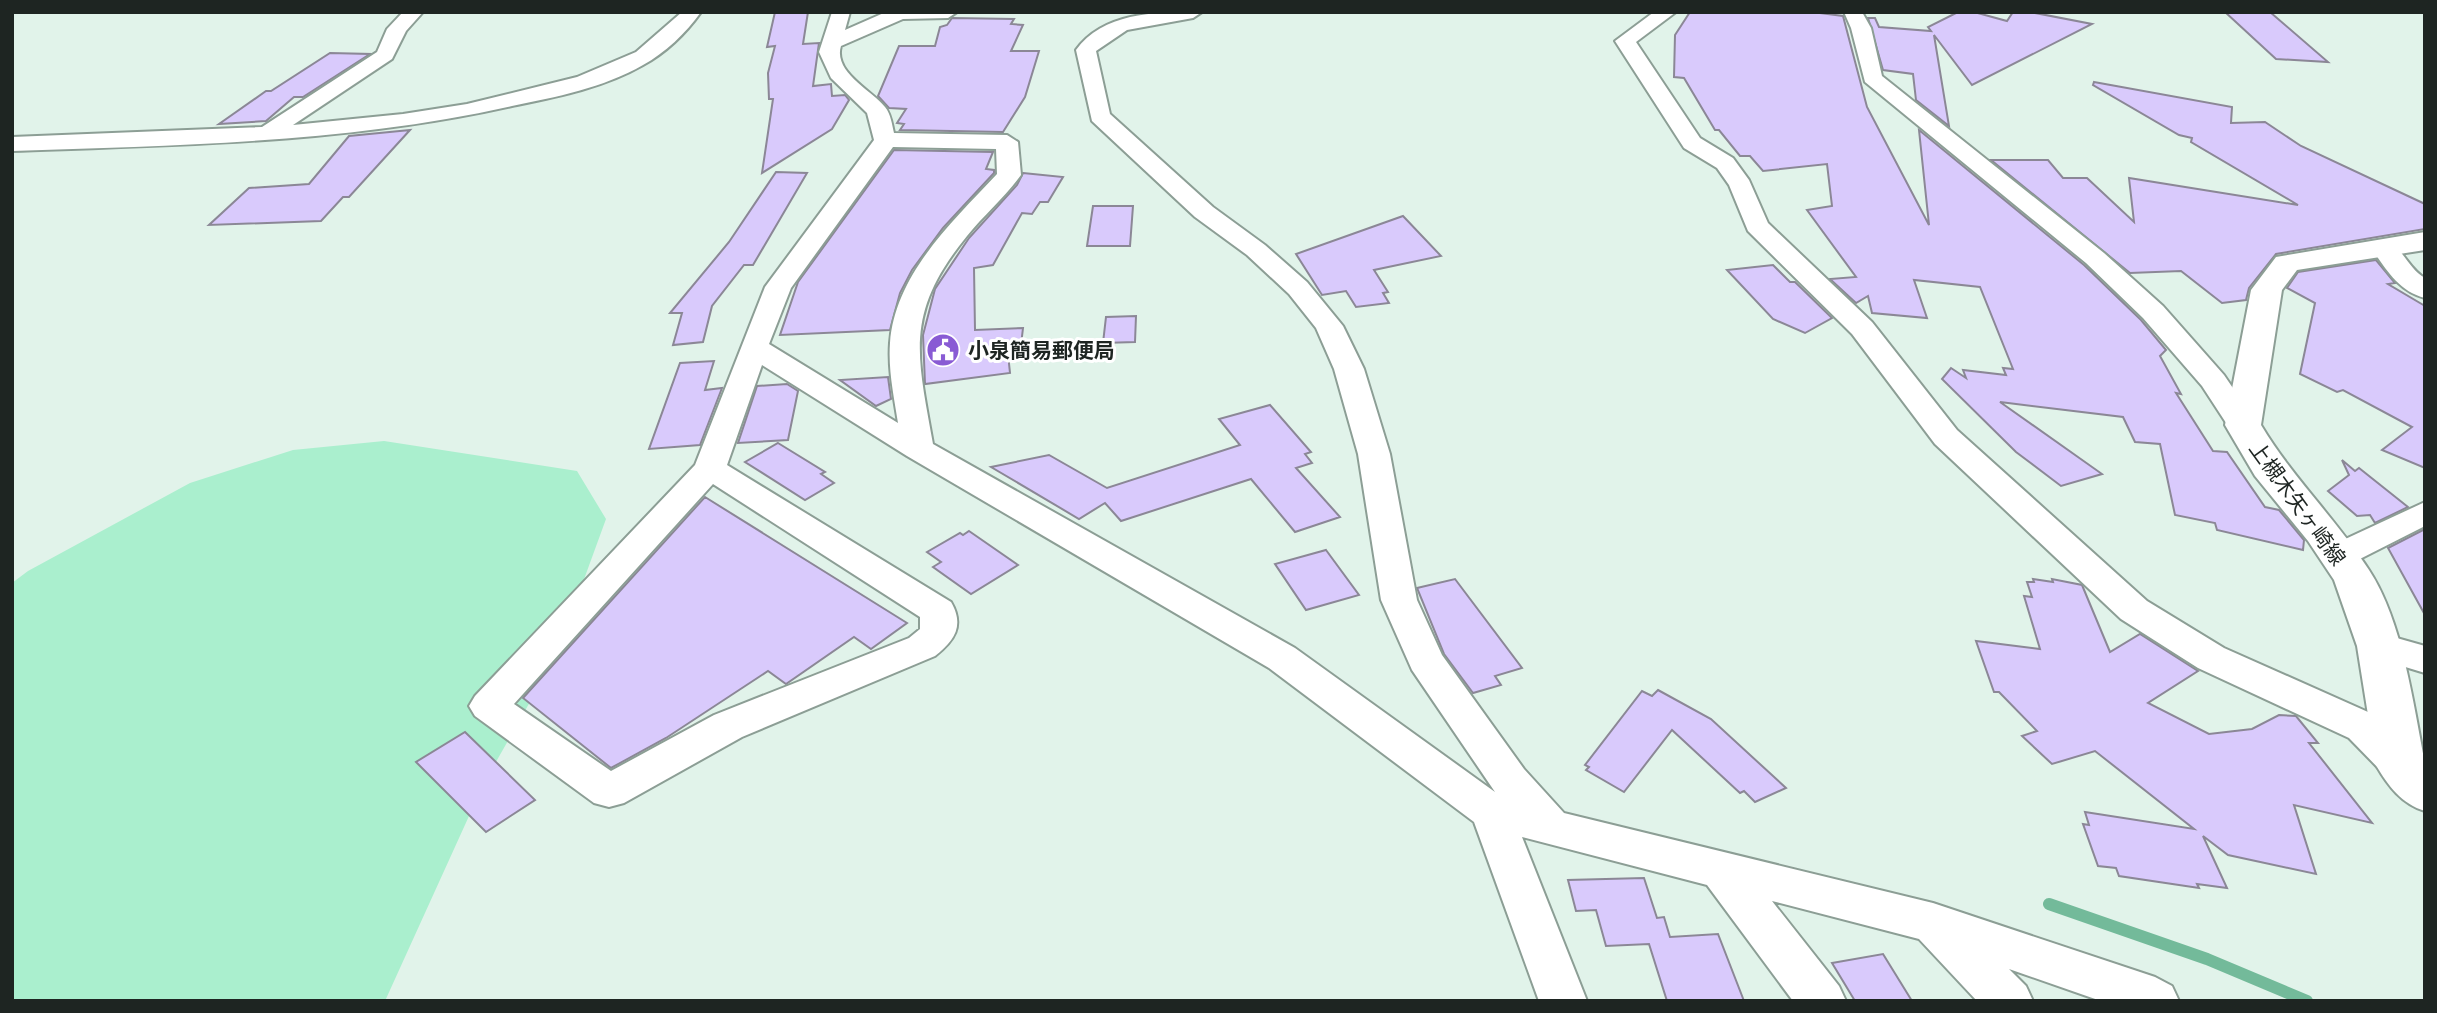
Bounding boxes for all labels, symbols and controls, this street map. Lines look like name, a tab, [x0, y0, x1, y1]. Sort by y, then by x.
public building icon: 小泉簡易郵便局	[924, 331, 962, 369]
place label: 小泉簡易郵便局	[968, 336, 1115, 364]
street label: 上槻木矢ヶ崎線	[2243, 435, 2353, 571]

